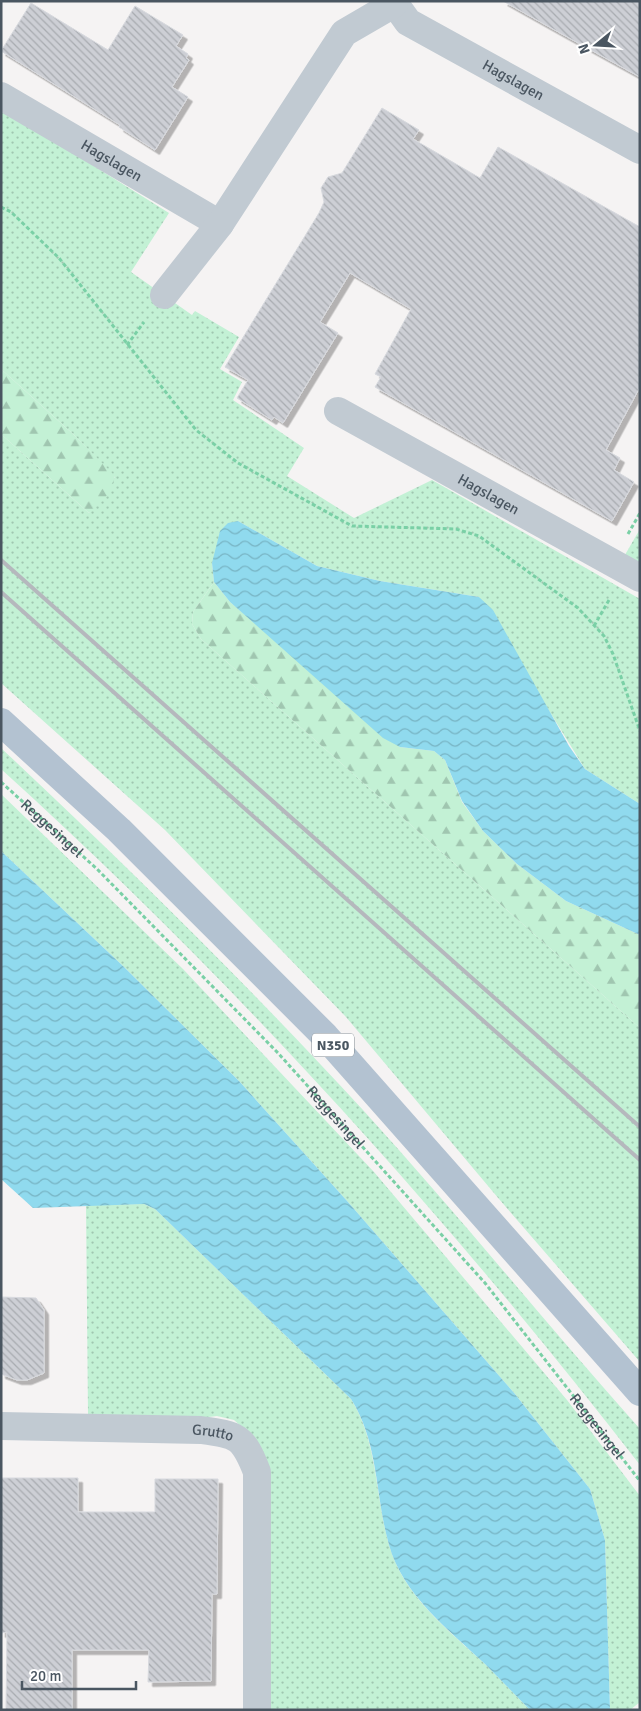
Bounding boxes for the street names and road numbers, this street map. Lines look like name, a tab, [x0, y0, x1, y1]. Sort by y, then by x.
street label: Hagslagen	[479, 56, 547, 104]
street label: Hagslagen	[78, 136, 145, 185]
street label: Hagslagen	[455, 470, 523, 519]
street label: Reggesingel	[17, 795, 87, 861]
road number: N350	[312, 1034, 354, 1056]
street label: Reggesingel	[303, 1082, 369, 1152]
street label: Reggesingel	[566, 1390, 628, 1463]
street label: Grutto	[192, 1421, 236, 1445]

